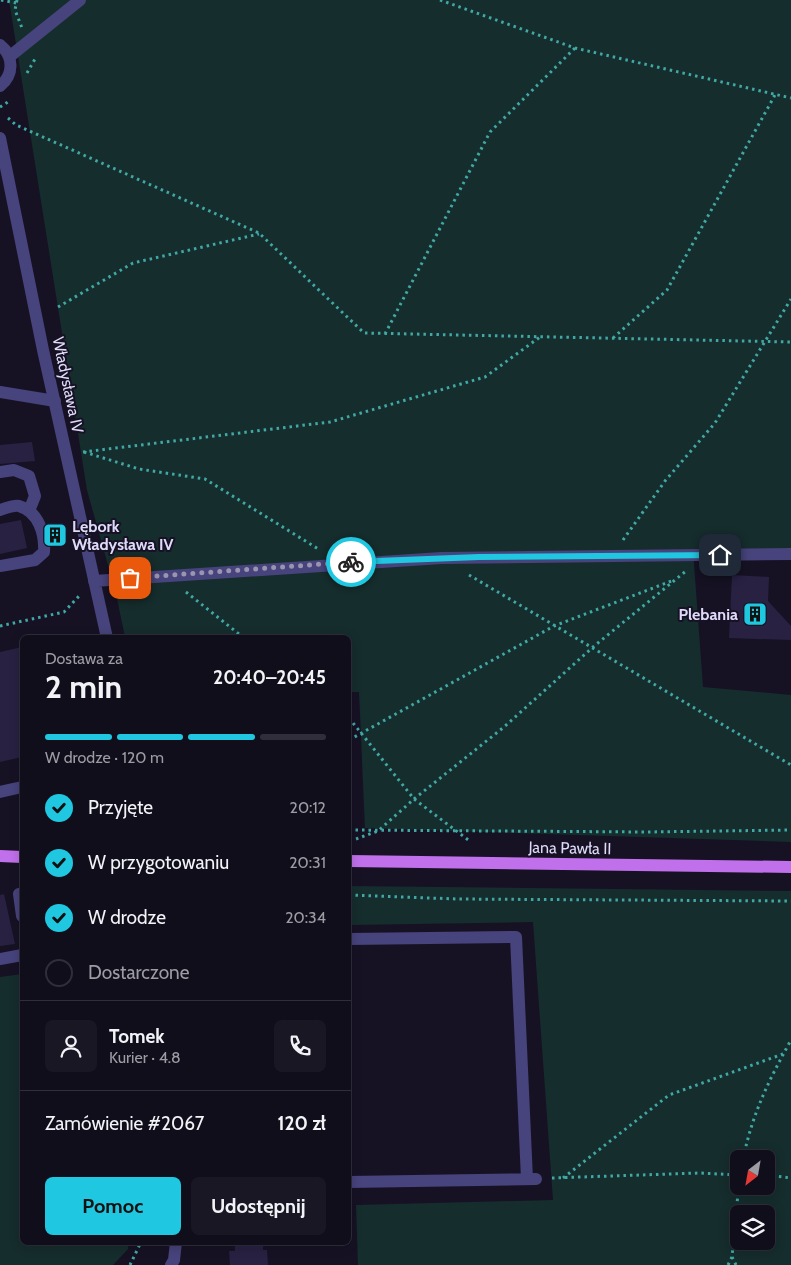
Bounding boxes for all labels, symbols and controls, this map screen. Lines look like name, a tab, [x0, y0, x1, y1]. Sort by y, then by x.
street label: Władysława IV	[49, 335, 88, 435]
place label: Lębork Władysława IV	[72, 517, 173, 554]
building icon: Lębork Władysława IV	[42, 522, 68, 548]
pin	[699, 534, 741, 576]
courier	[326, 537, 376, 587]
icon: home	[706, 541, 734, 569]
icon: bike	[337, 548, 365, 576]
pin	[109, 557, 151, 599]
icon: bag	[116, 564, 144, 592]
building icon: Plebania	[742, 601, 768, 627]
place label: Plebania	[678, 605, 738, 624]
text: Dostawa za	[45, 649, 123, 668]
text: 20:40–20:45	[213, 666, 326, 689]
text: 2 min	[45, 667, 122, 706]
text: W drodze · 120 m	[45, 748, 164, 767]
icon: check	[45, 794, 73, 822]
text: Przyjęte	[88, 796, 153, 819]
text: 20:12	[290, 798, 326, 817]
street label: Jana Pawła II	[527, 838, 612, 858]
icon: check	[45, 849, 73, 877]
text: W przygotowaniu	[88, 851, 229, 874]
text: 20:31	[289, 853, 326, 872]
icon: check	[45, 904, 73, 932]
text: W drodze	[88, 906, 166, 929]
text: 20:34	[285, 908, 326, 927]
text: Dostarczone	[88, 961, 189, 984]
button: person	[45, 1020, 97, 1072]
button: phone	[274, 1020, 326, 1072]
text: Tomek	[109, 1025, 164, 1048]
text: Kurier · 4.8	[109, 1048, 181, 1067]
text: Zamówienie #2067	[45, 1112, 204, 1135]
text: 120 zł	[277, 1112, 326, 1135]
north arrow	[730, 1150, 775, 1195]
map controls	[730, 1150, 775, 1250]
button: Pomoc	[45, 1177, 181, 1235]
button: Udostępnij	[191, 1177, 326, 1235]
button: layers	[730, 1205, 775, 1250]

